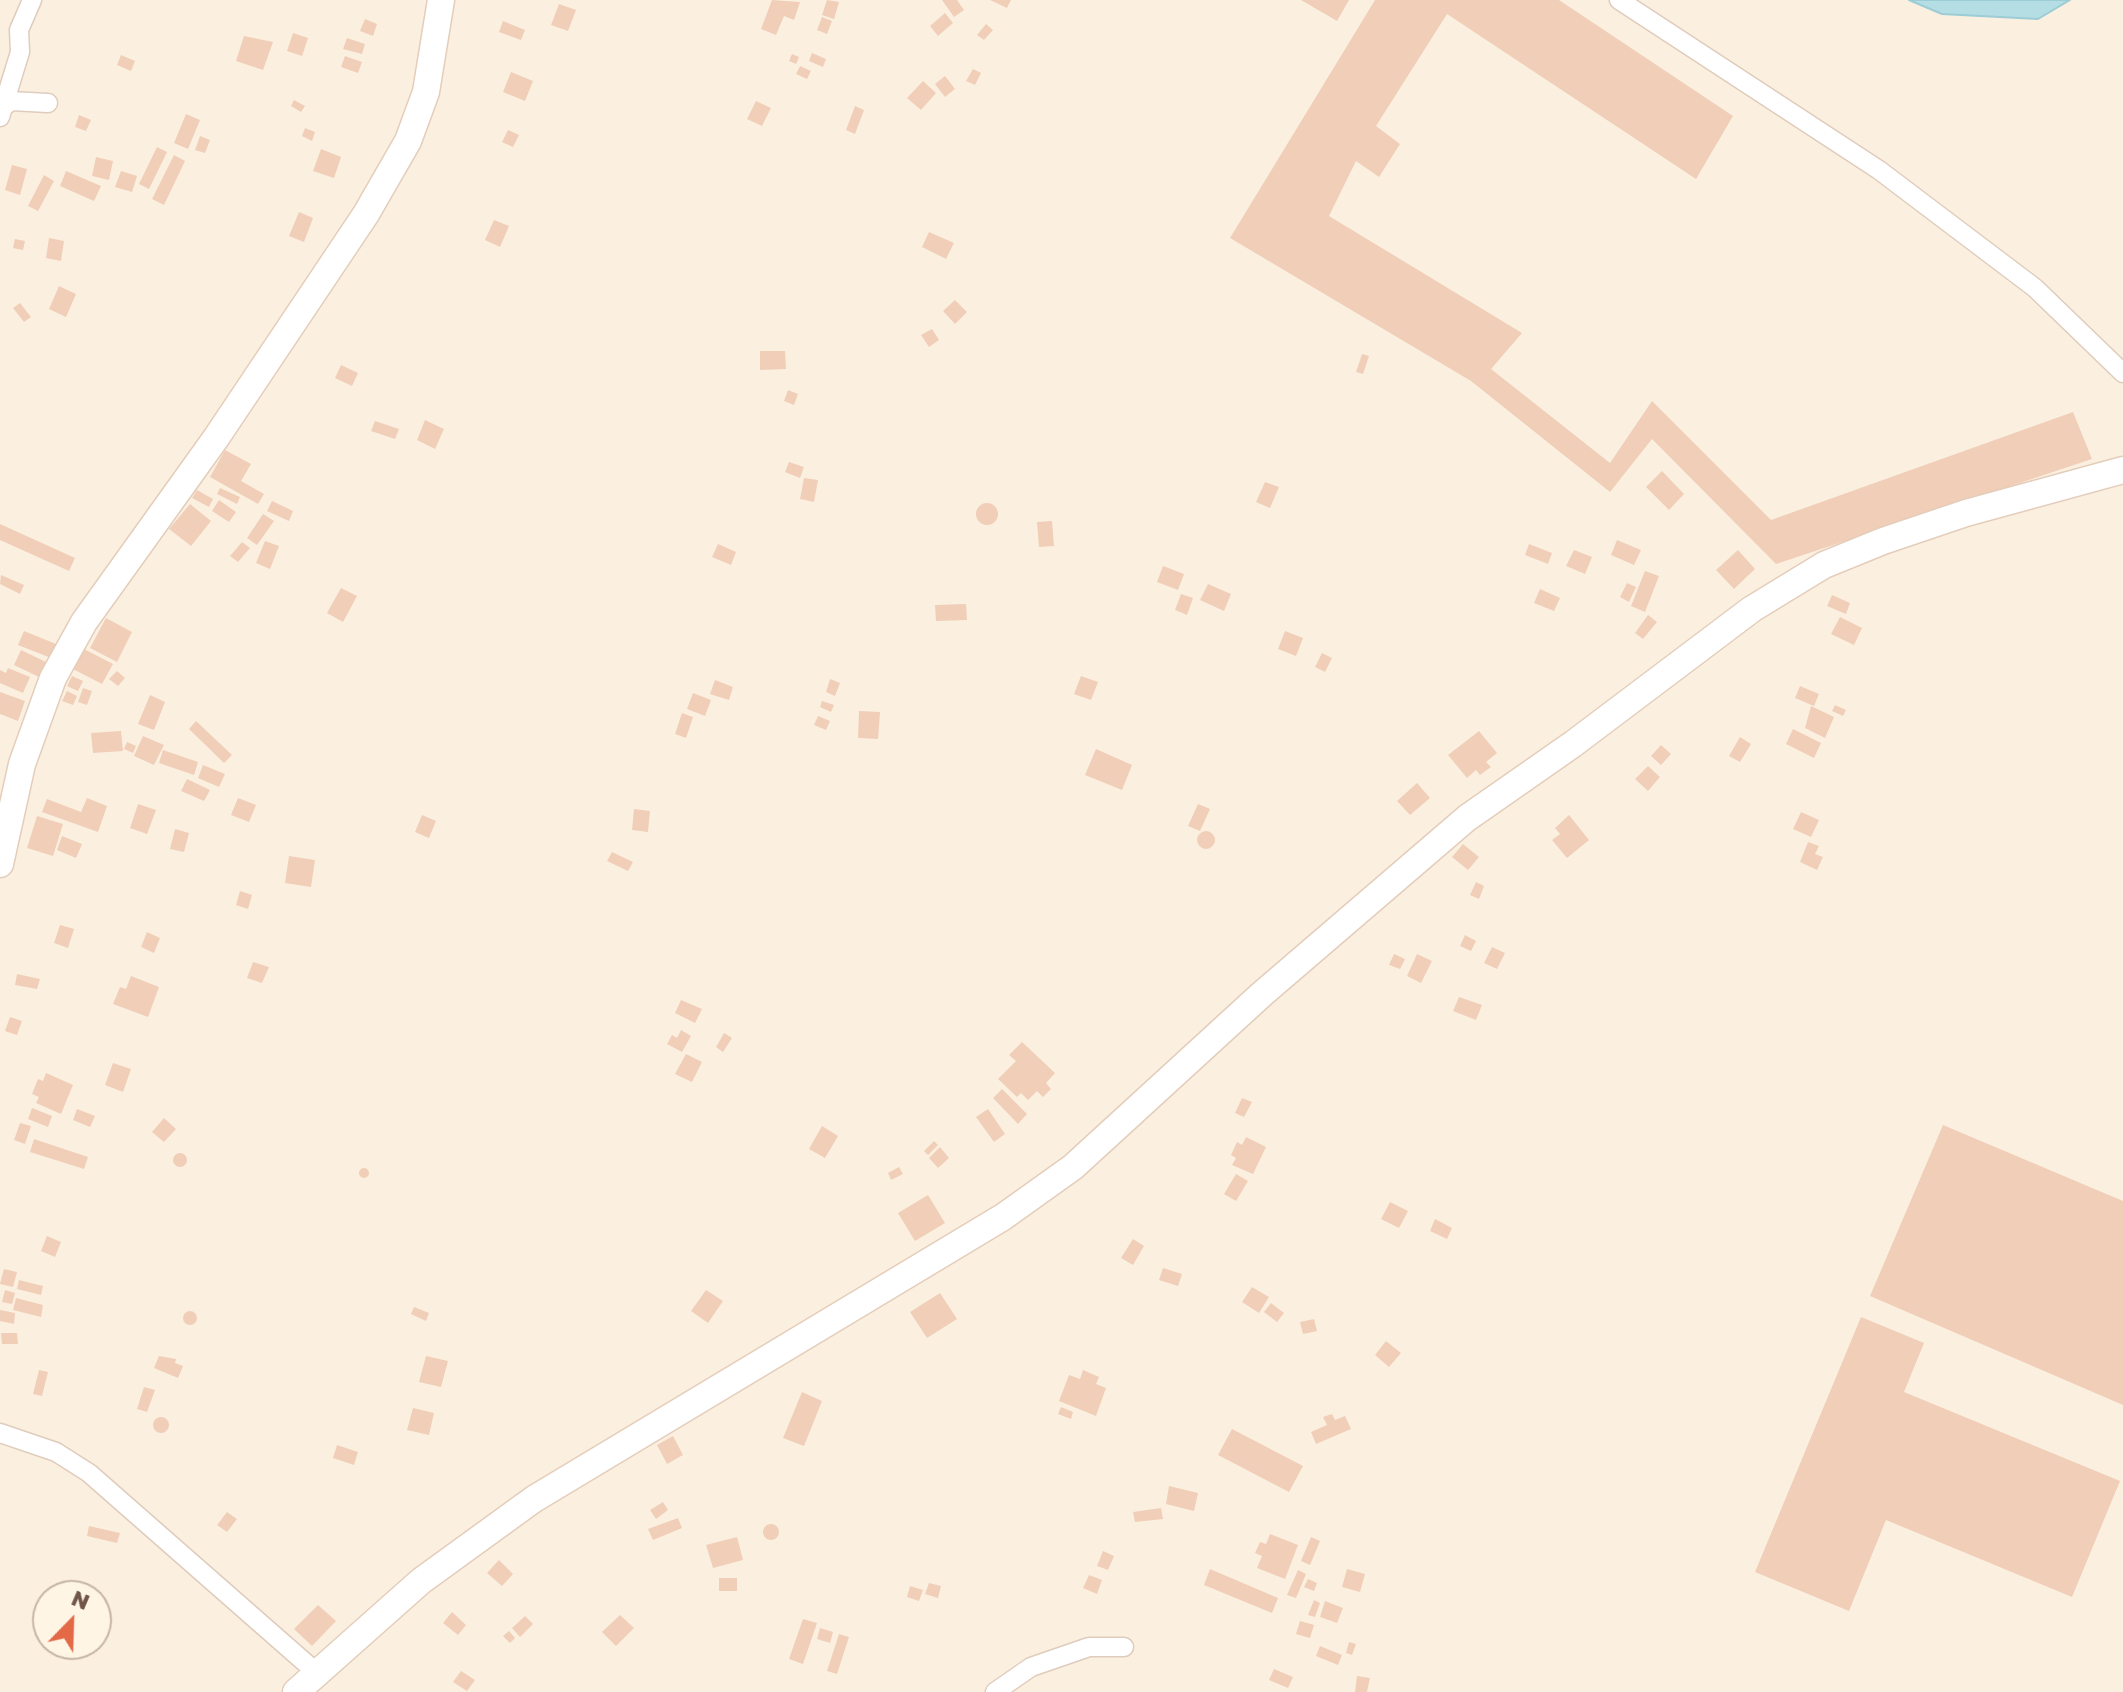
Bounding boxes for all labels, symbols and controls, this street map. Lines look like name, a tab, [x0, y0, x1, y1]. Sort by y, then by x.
north arrow	[32, 1580, 112, 1660]
text: N	[68, 1584, 94, 1615]

